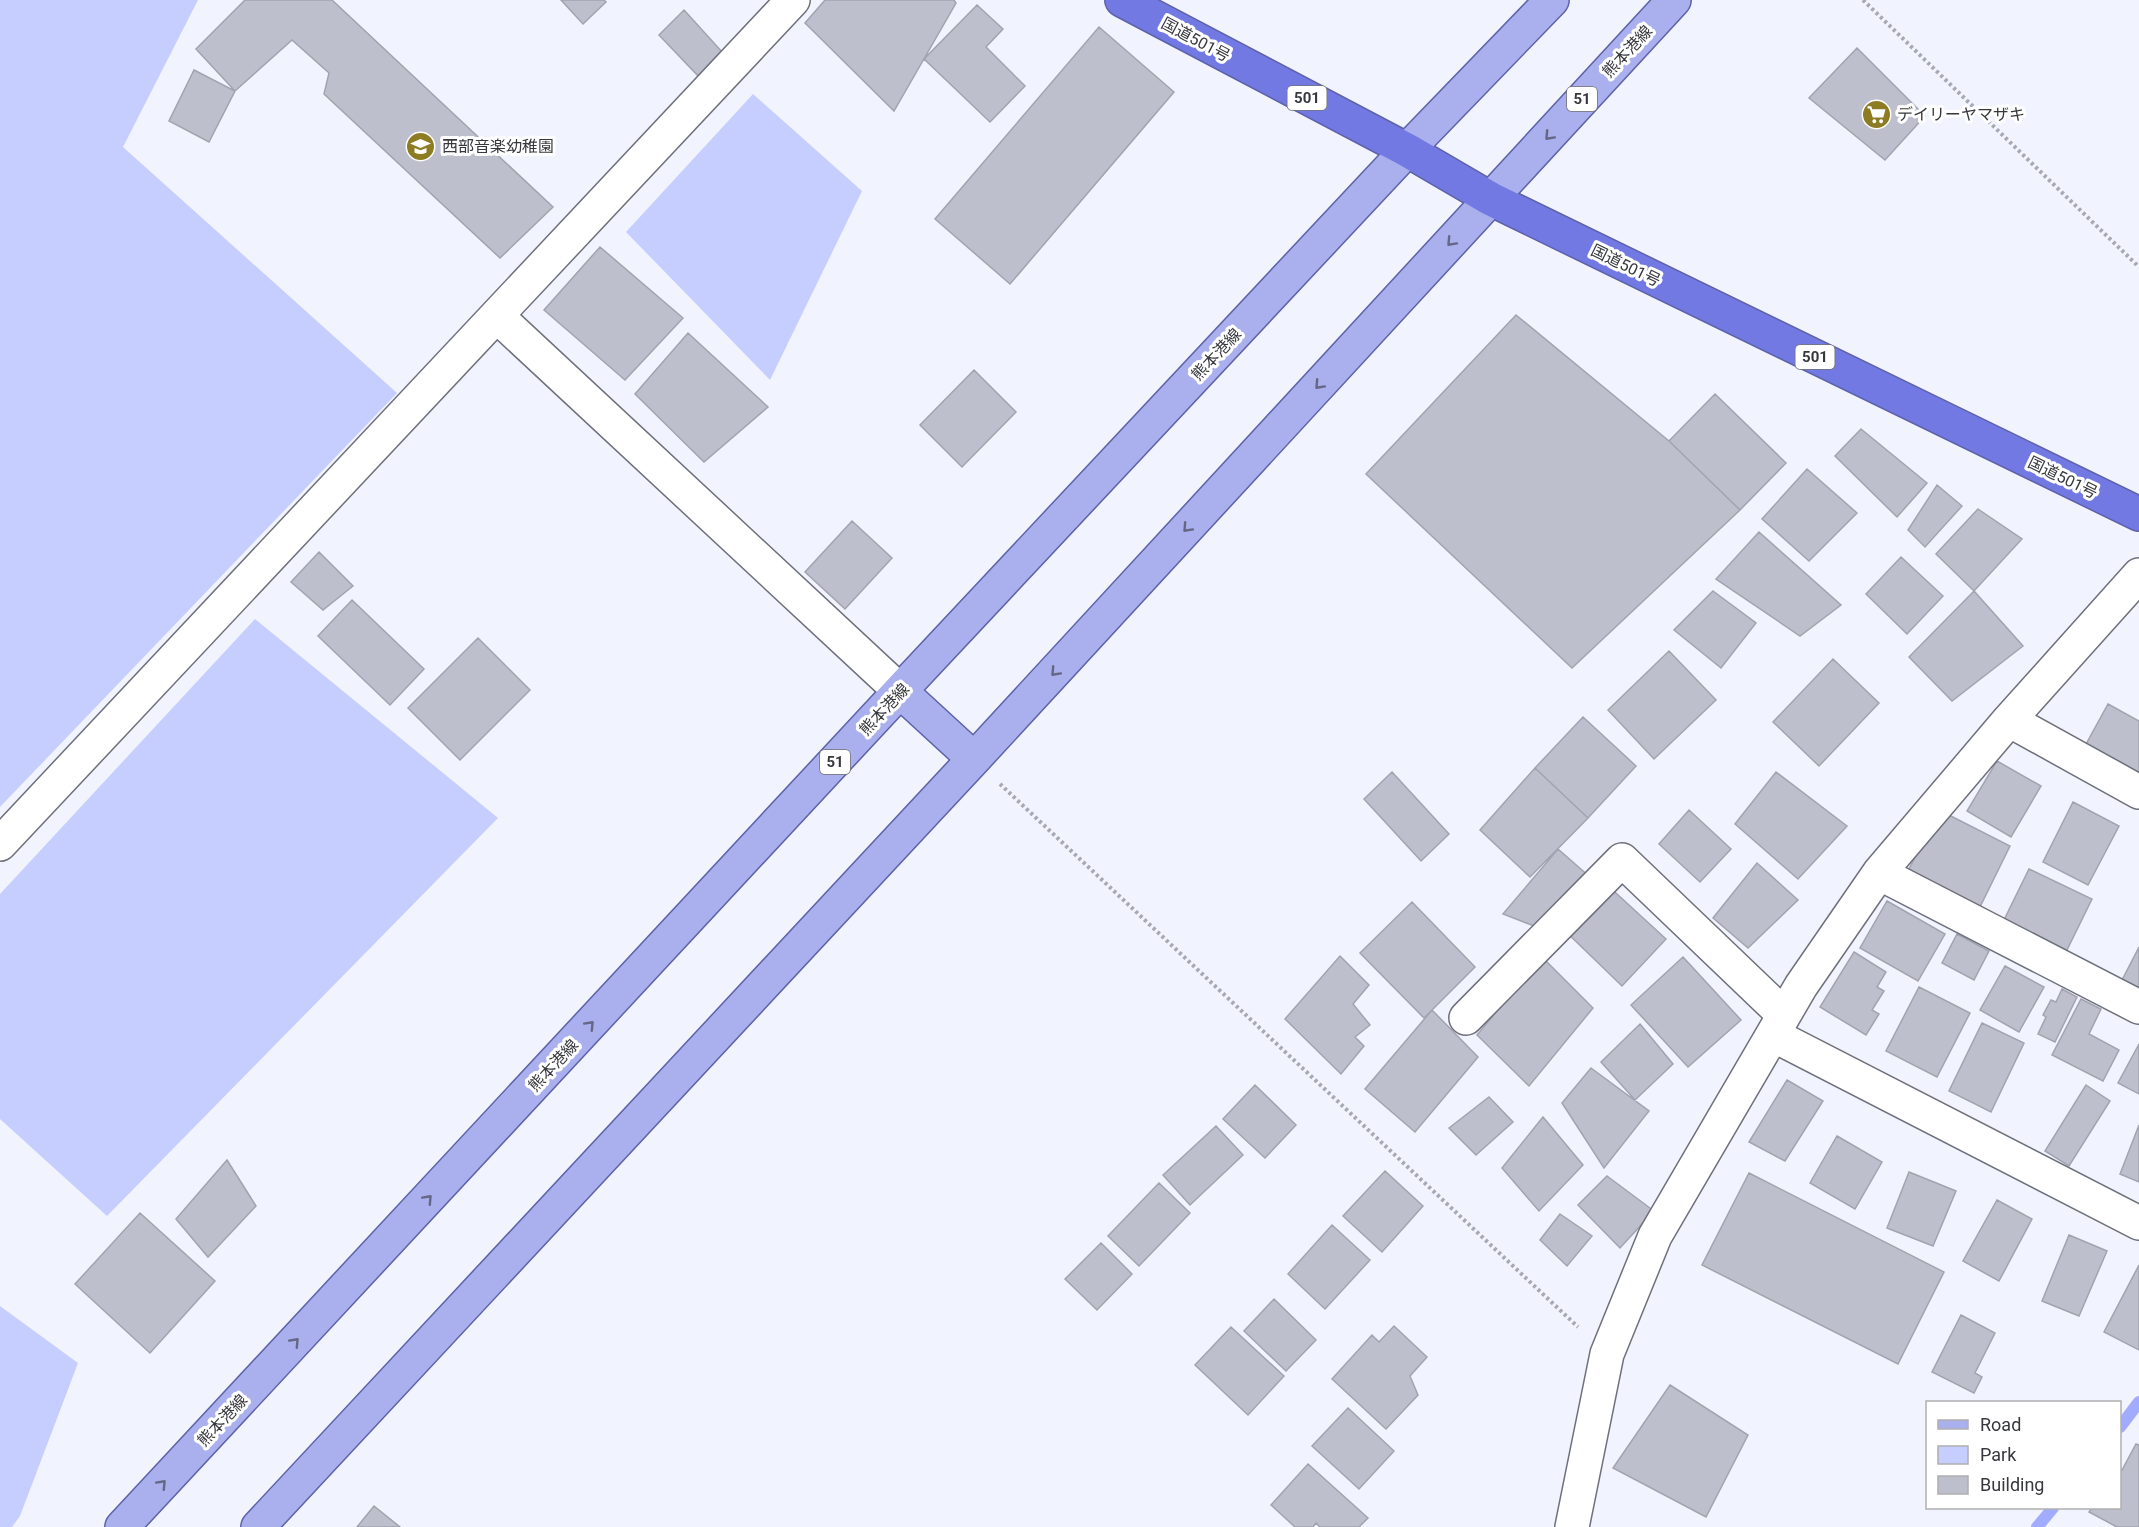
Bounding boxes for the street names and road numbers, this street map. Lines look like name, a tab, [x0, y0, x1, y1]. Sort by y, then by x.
street label: 国道501号	[1158, 13, 1233, 65]
street label: 熊本港線	[1599, 21, 1656, 81]
road number: 501	[1288, 86, 1326, 110]
road number: 51	[1567, 87, 1597, 111]
street label: 国道501号	[1588, 240, 1664, 290]
street label: 熊本港線	[1188, 324, 1245, 384]
road number: 501	[1796, 345, 1834, 369]
street label: 国道501号	[2025, 452, 2101, 502]
street label: 熊本港線	[856, 679, 913, 739]
road number: 51	[820, 750, 850, 774]
street label: 熊本港線	[525, 1035, 582, 1095]
street label: 熊本港線	[194, 1390, 251, 1450]

